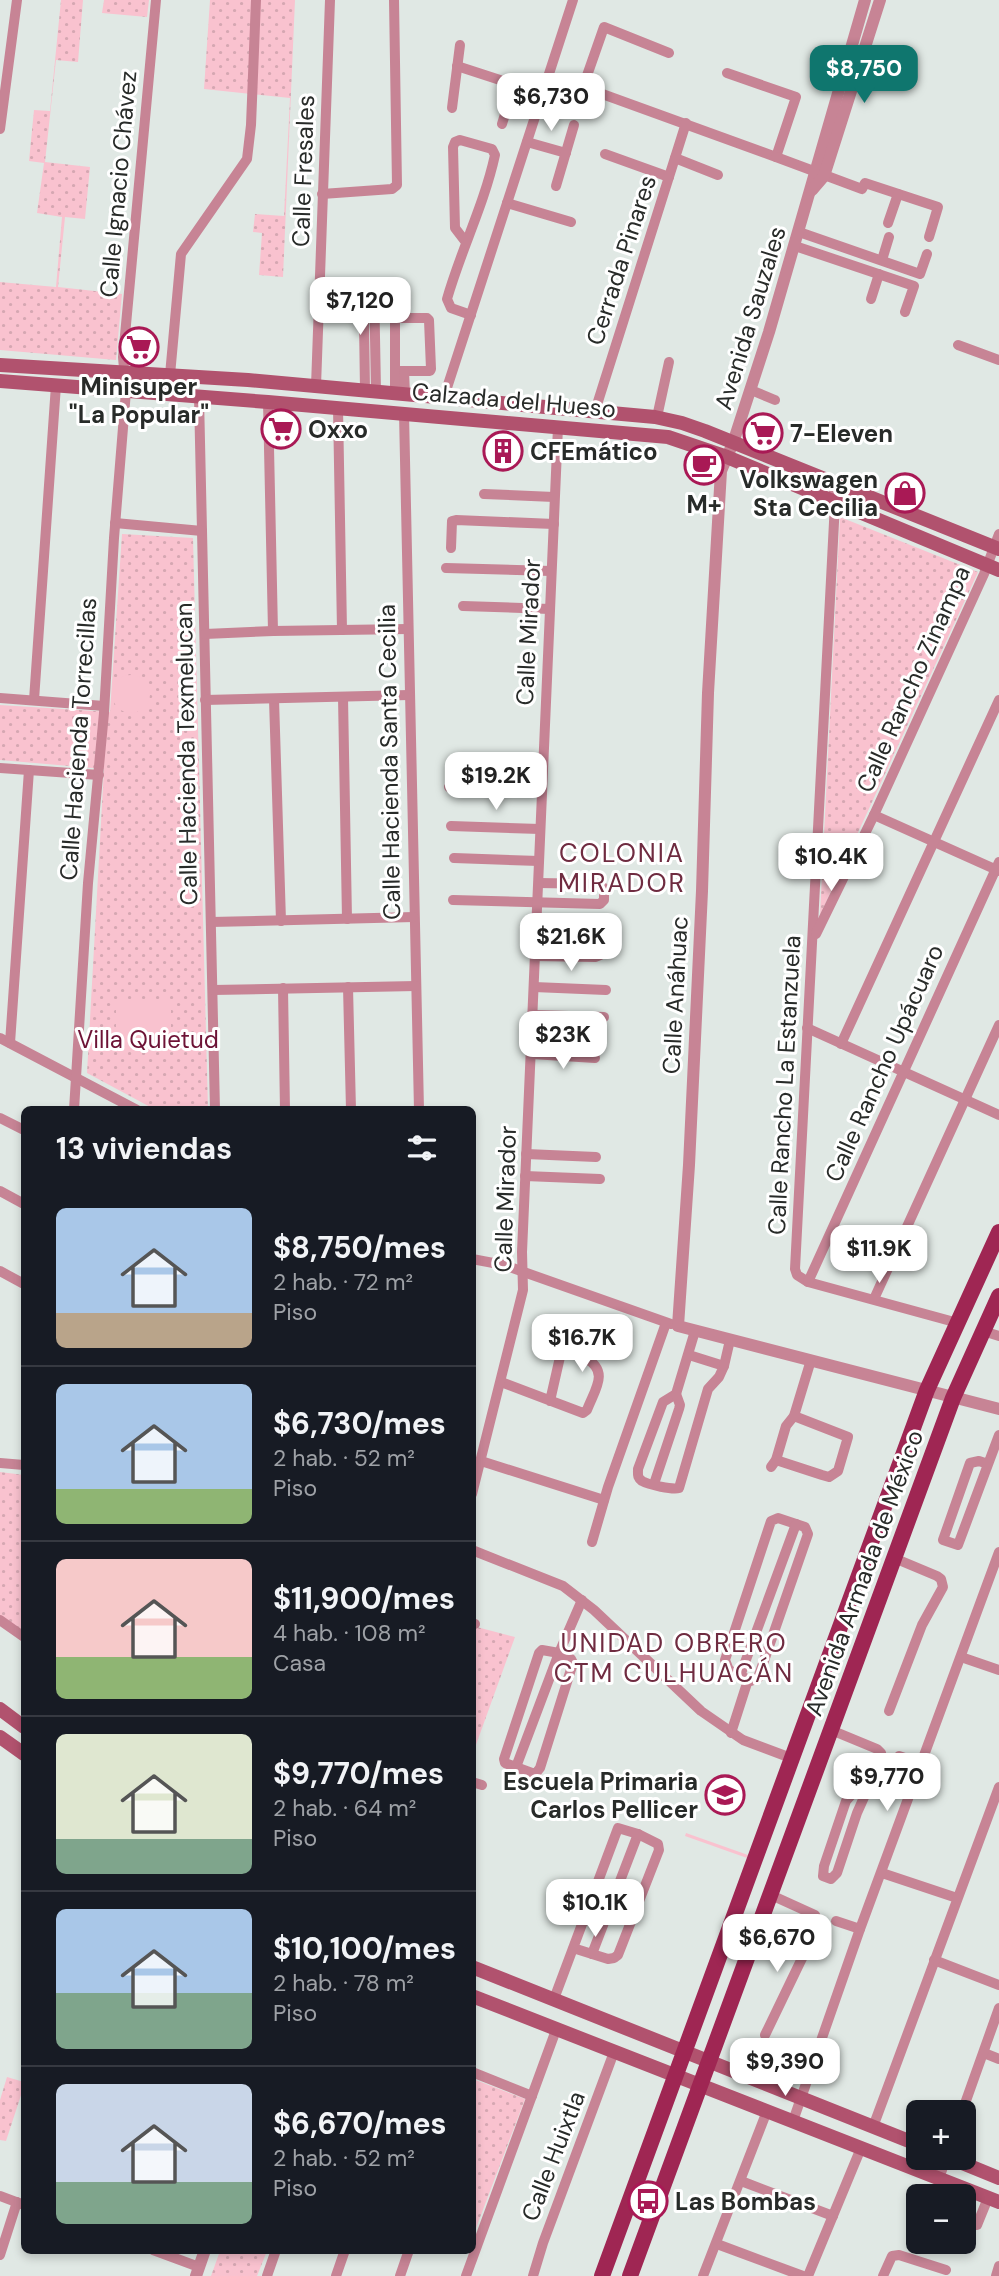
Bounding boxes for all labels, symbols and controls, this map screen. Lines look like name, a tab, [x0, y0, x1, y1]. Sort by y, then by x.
pin: $8,750	[807, 46, 921, 105]
text: $8,750	[826, 53, 902, 83]
street label: Calle Ignacio Chávez	[93, 69, 143, 299]
pin: $6,730	[494, 74, 608, 133]
text: $6,730	[513, 81, 589, 111]
street label: Calle Fresales	[285, 94, 321, 248]
street label: Cerrada Pinares	[579, 171, 663, 349]
street label: Avenida Sauzales	[707, 223, 793, 413]
pin: $7,120	[303, 278, 417, 337]
text: $7,120	[326, 285, 394, 315]
supermarket icon: Minisuper "La Popular"	[118, 326, 160, 368]
place label: Minisuper "La Popular"	[69, 371, 209, 430]
street label: Calzada del Hueso	[411, 376, 617, 424]
supermarket icon: Oxxo	[260, 408, 302, 450]
supermarket icon: 7-Eleven	[742, 412, 784, 454]
place label: Oxxo	[308, 414, 368, 445]
place label: 7-Eleven	[790, 418, 893, 449]
building icon: CFEmático	[482, 430, 524, 472]
place label: CFEmático	[530, 436, 658, 467]
cafe icon: M+	[683, 444, 725, 486]
place label: Volkswagen Sta Cecilia	[740, 464, 878, 523]
shop icon: Volkswagen Sta Cecilia	[884, 472, 926, 514]
place label: M+	[686, 489, 722, 520]
street label: Calle Mirador	[509, 558, 547, 706]
street label: Calle Rancho Zinampa	[849, 561, 977, 797]
street label: Calle Hacienda Torrecillas	[53, 596, 103, 882]
street label: Calle Hacienda Texmelucan	[168, 602, 204, 906]
street label: Calle Hacienda Santa Cecilia	[371, 604, 407, 920]
pin: $19.2K	[439, 752, 553, 812]
text: $19.2K	[461, 760, 531, 790]
pin: $10.4K	[774, 834, 888, 893]
district label: COLONIA MIRADOR	[558, 836, 686, 900]
text: $10.4K	[794, 841, 868, 871]
pin: $21.6K	[514, 914, 628, 973]
street label: Calle Anáhuac	[655, 915, 695, 1075]
text: $21.6K	[536, 921, 606, 951]
street label: Calle Rancho La Estanzuela	[761, 934, 807, 1236]
street label: Calle Rancho Upácuaro	[818, 939, 950, 1187]
pin: $23K	[522, 1012, 604, 1071]
text: $23K	[535, 1019, 591, 1049]
park label: Villa Quietud	[77, 1024, 219, 1055]
street label: Calle Mirador	[487, 1125, 523, 1273]
text: 13 viviendas	[56, 1129, 232, 1168]
icon: filters	[403, 1129, 441, 1167]
pin: $11.9K	[822, 1226, 936, 1285]
text: $8,750/mes	[273, 1228, 446, 1267]
text: $11.9K	[846, 1233, 912, 1263]
icon: home	[112, 1236, 196, 1320]
text: 2 hab. · 72 m²	[273, 1267, 413, 1297]
text: Piso	[273, 1297, 317, 1327]
pin: $16.7K	[525, 1314, 639, 1374]
text: $16.7K	[548, 1322, 616, 1352]
text: $6,730/mes	[273, 1404, 446, 1443]
icon: home	[112, 1412, 196, 1496]
street label: Avenida Armada de México	[798, 1426, 930, 1720]
text: 2 hab. · 52 m²	[273, 1443, 415, 1473]
text: Piso	[273, 1473, 317, 1503]
text: $11,900/mes	[273, 1579, 455, 1618]
icon: home	[112, 1587, 196, 1671]
text: 4 hab. · 108 m²	[273, 1618, 426, 1648]
district label: UNIDAD OBRERO CTM CULHUACÁN	[554, 1626, 794, 1690]
text: Casa	[273, 1648, 326, 1678]
text: $9,770/mes	[273, 1754, 444, 1793]
pin: $9,770	[830, 1754, 944, 1813]
text: $9,770	[850, 1761, 924, 1791]
icon: home	[112, 1762, 196, 1846]
place label: Escuela Primaria Carlos Pellicer	[503, 1766, 698, 1825]
school or university icon: Escuela Primaria Carlos Pellicer	[704, 1774, 746, 1816]
text: 2 hab. · 64 m²	[273, 1793, 416, 1823]
text: Piso	[273, 1823, 317, 1853]
pin: $10.1K	[538, 1880, 652, 1939]
text: $10.1K	[562, 1887, 628, 1917]
pin: $6,670	[720, 1914, 834, 1974]
text: $6,670	[739, 1922, 815, 1952]
text: $10,100/mes	[273, 1929, 456, 1968]
icon: home	[112, 1937, 196, 2021]
text: 2 hab. · 78 m²	[273, 1968, 414, 1998]
text: Piso	[273, 1998, 317, 2028]
pin: $9,390	[728, 2038, 842, 2098]
text: $9,390	[746, 2046, 824, 2076]
street label: Calle Huixtla	[514, 2087, 592, 2225]
map controls	[906, 2100, 976, 2254]
button: +	[906, 2100, 976, 2170]
text: $6,670/mes	[273, 2104, 447, 2143]
icon: home	[112, 2112, 196, 2196]
text: 2 hab. · 52 m²	[273, 2143, 415, 2173]
text: Piso	[273, 2173, 317, 2203]
bus stop icon: Las Bombas	[627, 2180, 669, 2222]
button: −	[906, 2184, 976, 2254]
place label: Las Bombas	[675, 2186, 816, 2217]

